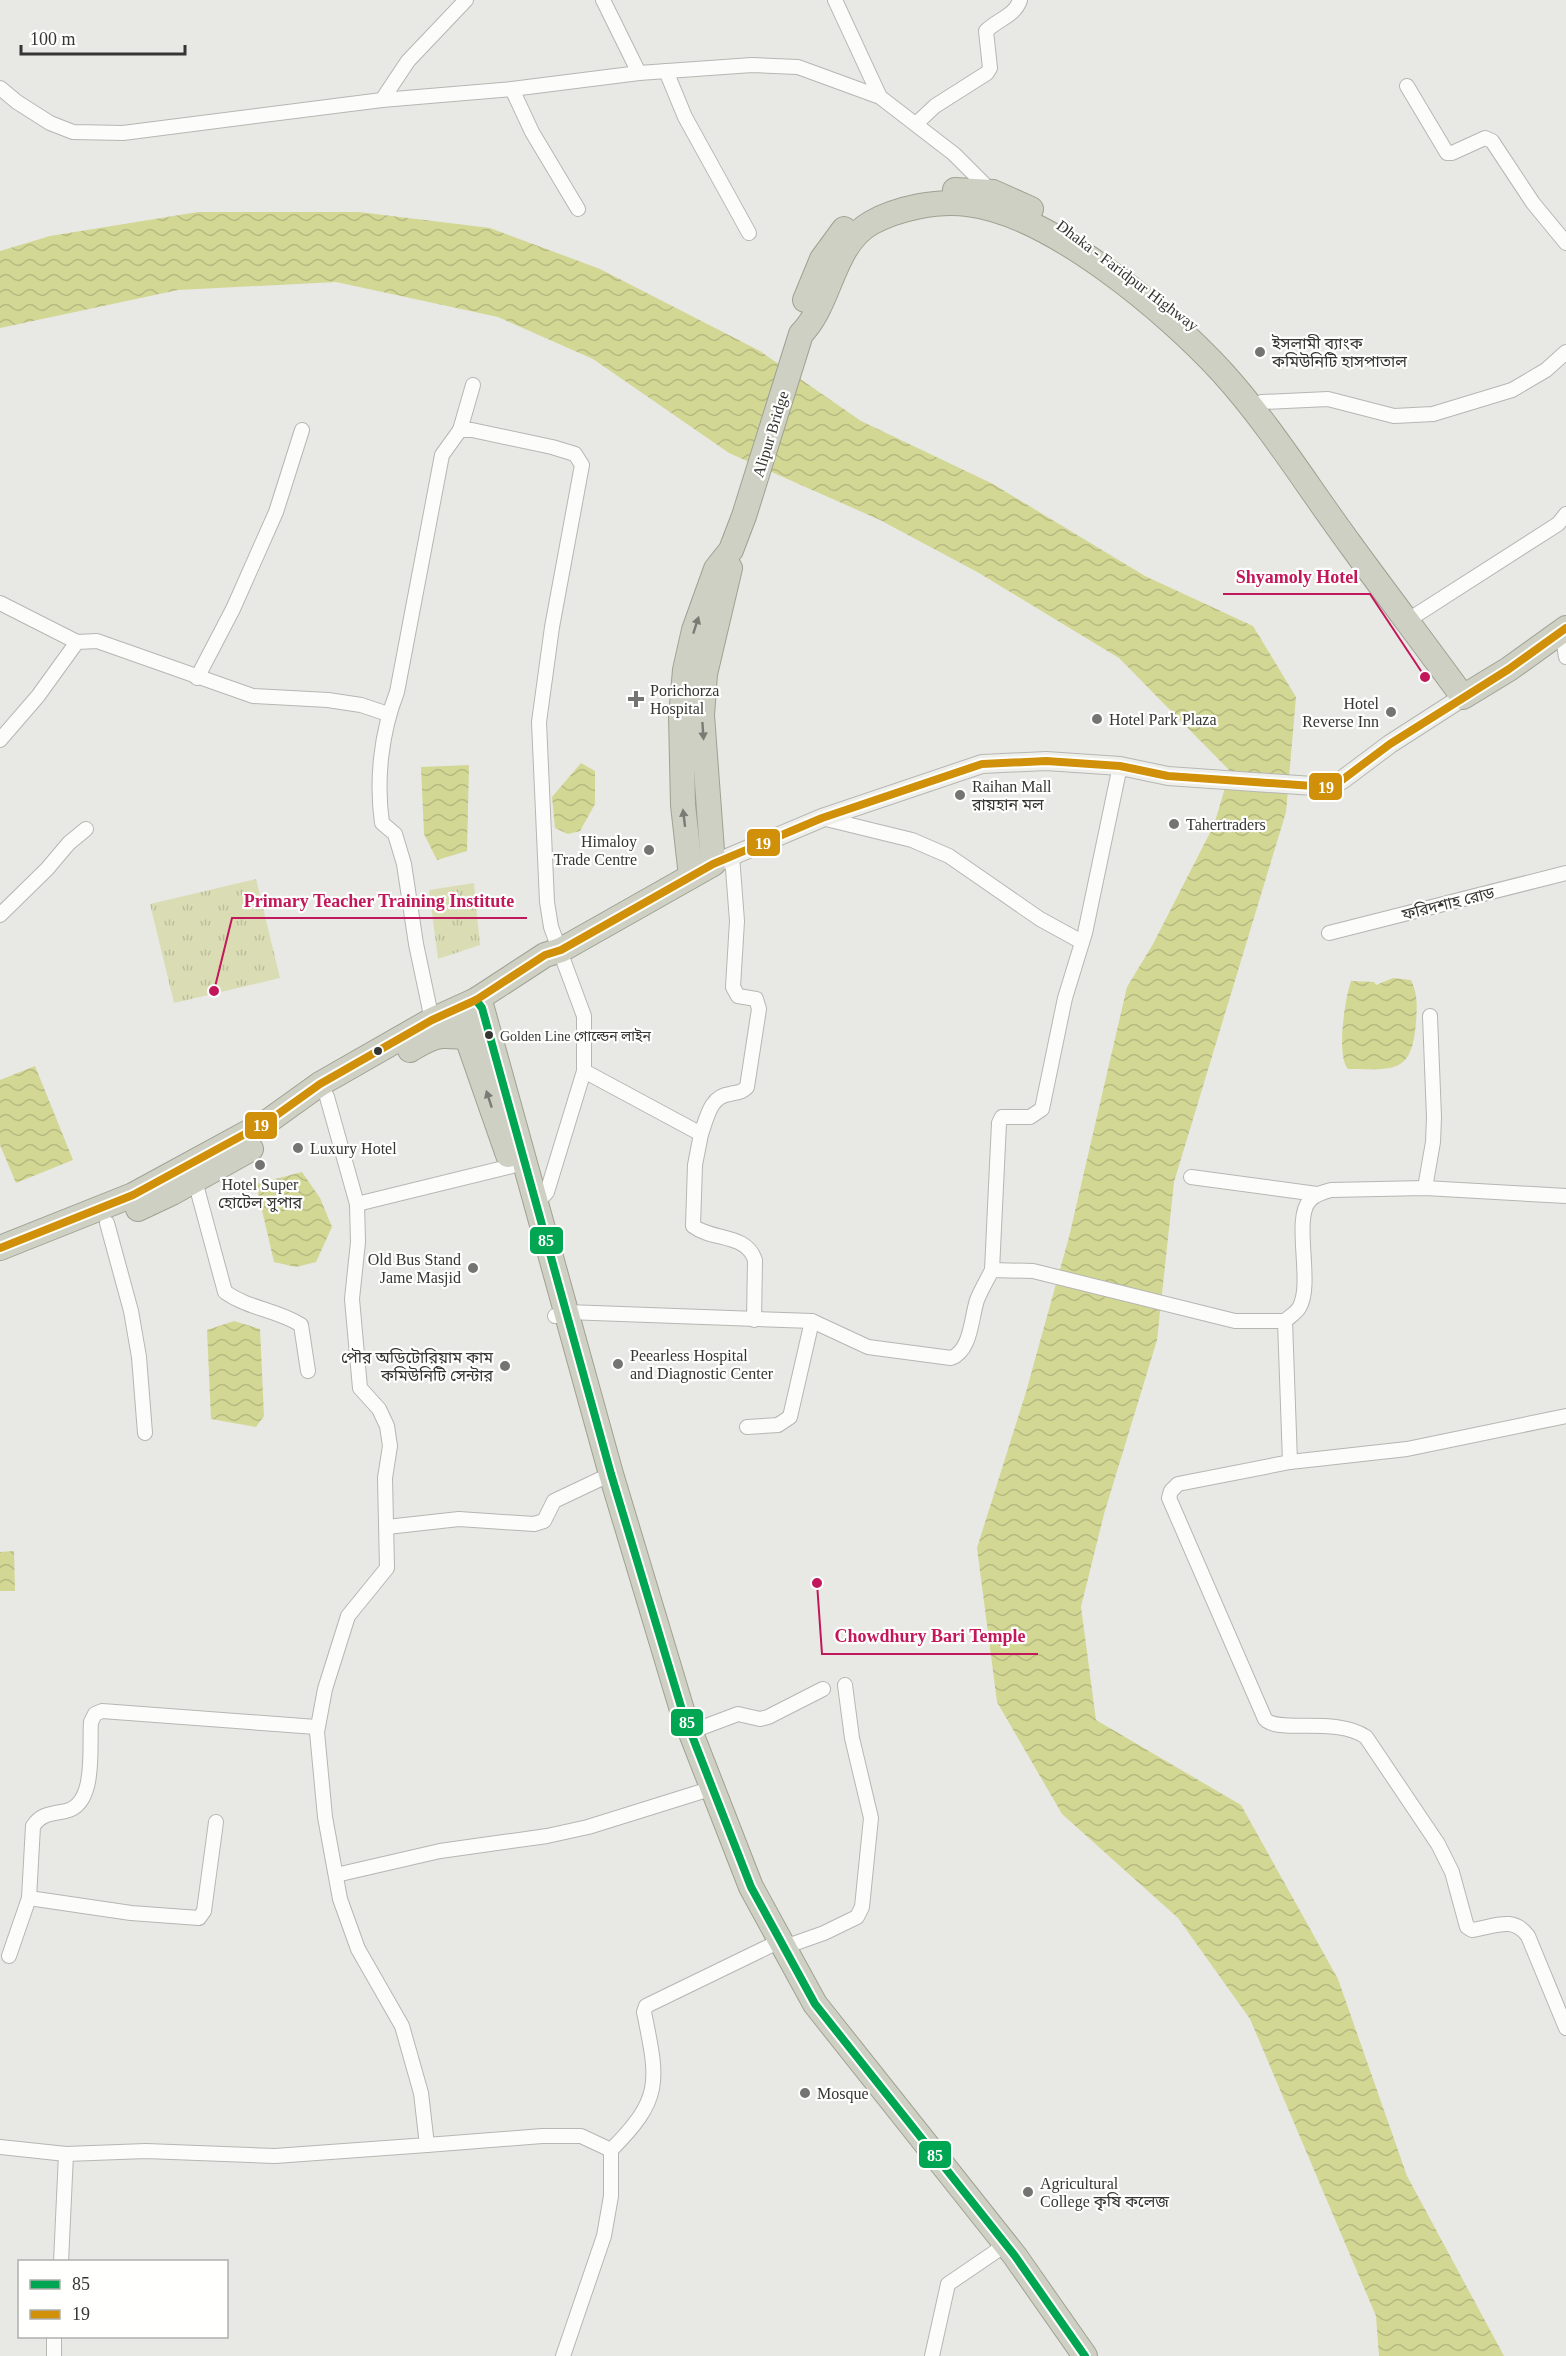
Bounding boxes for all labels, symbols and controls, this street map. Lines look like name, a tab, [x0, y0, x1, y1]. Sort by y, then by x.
scale bar	[21, 18, 184, 56]
text: 100 m	[30, 29, 76, 49]
street label: Dhaka - Faridpur Highway	[1053, 217, 1202, 335]
place label: ইসলামী ব্যাংক কমিউনিটি হাসপাতাল	[1271, 334, 1407, 370]
marker: ইসলামী ব্যাংক কমিউনিটি হাসপাতাল	[1253, 345, 1267, 359]
street label: Alipur Bridge	[749, 389, 793, 480]
callout: Shyamoly Hotel	[1223, 558, 1370, 594]
text: Shyamoly Hotel	[1236, 567, 1358, 587]
one-way arrow	[692, 616, 702, 634]
place label: Porichorza Hospital	[650, 682, 719, 718]
marker: Porichorza Hospital	[627, 690, 645, 708]
place label: Hotel Reverse Inn	[1302, 695, 1380, 730]
marker: Hotel Reverse Inn	[1384, 705, 1398, 719]
place label: Hotel Park Plaza	[1109, 711, 1217, 728]
marker: Hotel Park Plaza	[1090, 712, 1104, 726]
one-way arrow	[698, 722, 707, 741]
line badge: 19	[1308, 772, 1343, 801]
place label: Raihan Mall রায়হান মল	[971, 778, 1052, 813]
text: 19	[1318, 779, 1334, 796]
marker: Raihan Mall রায়হান মল	[953, 788, 967, 802]
one-way arrow	[679, 808, 689, 827]
place label: Tahertraders	[1186, 816, 1266, 833]
marker: Tahertraders	[1167, 817, 1181, 831]
line badge: 19	[746, 828, 781, 857]
place label: Himaloy Trade Centre	[554, 833, 637, 868]
text: 19	[755, 835, 771, 852]
marker: Himaloy Trade Centre	[642, 843, 656, 857]
callout: Primary Teacher Training Institute	[232, 882, 527, 918]
street label: ফরিদশাহ রোড	[1399, 883, 1497, 923]
text: Primary Teacher Training Institute	[244, 891, 514, 911]
place label: Golden Line গোল্ডেন লাইন	[500, 1028, 652, 1044]
marker: Golden Line গোল্ডেন লাইন	[483, 1029, 495, 1041]
unlabelled marker	[372, 1045, 384, 1057]
one-way arrow	[484, 1090, 493, 1108]
line badge: 19	[244, 1111, 278, 1140]
text: 19	[253, 1117, 269, 1134]
place label: Luxury Hotel	[310, 1140, 397, 1158]
marker: Luxury Hotel	[291, 1141, 305, 1155]
marker: Hotel Super হোটেল সুপার	[253, 1158, 267, 1172]
place label: Hotel Super হোটেল সুপার	[218, 1176, 302, 1212]
line badge: 85	[529, 1226, 564, 1255]
text: 85	[538, 1232, 554, 1249]
place label: Old Bus Stand Jame Masjid	[368, 1251, 461, 1287]
marker: Old Bus Stand Jame Masjid	[466, 1261, 480, 1275]
place label: Peearless Hospital and Diagnostic Center	[630, 1347, 774, 1383]
place label: পৌর অডিটোরিয়াম কাম কমিউনিটি সেন্টার	[341, 1348, 493, 1384]
marker: Peearless Hospital and Diagnostic Center	[611, 1357, 625, 1371]
marker: পৌর অডিটোরিয়াম কাম কমিউনিটি সেন্টার	[498, 1359, 512, 1373]
callout: Chowdhury Bari Temple	[822, 1618, 1038, 1654]
text: Chowdhury Bari Temple	[834, 1626, 1026, 1646]
line badge: 85	[670, 1708, 704, 1737]
text: 85	[679, 1714, 695, 1731]
place label: Mosque	[817, 2085, 869, 2103]
marker: Mosque	[798, 2086, 812, 2100]
line badge: 85	[918, 2140, 952, 2169]
text: 85	[927, 2147, 943, 2164]
place label: Agricultural College কৃষি কলেজ	[1040, 2175, 1169, 2212]
marker: Agricultural College কৃষি কলেজ	[1021, 2185, 1035, 2199]
legend	[18, 2260, 228, 2338]
text: 85	[72, 2274, 90, 2294]
text: 19	[72, 2304, 90, 2324]

